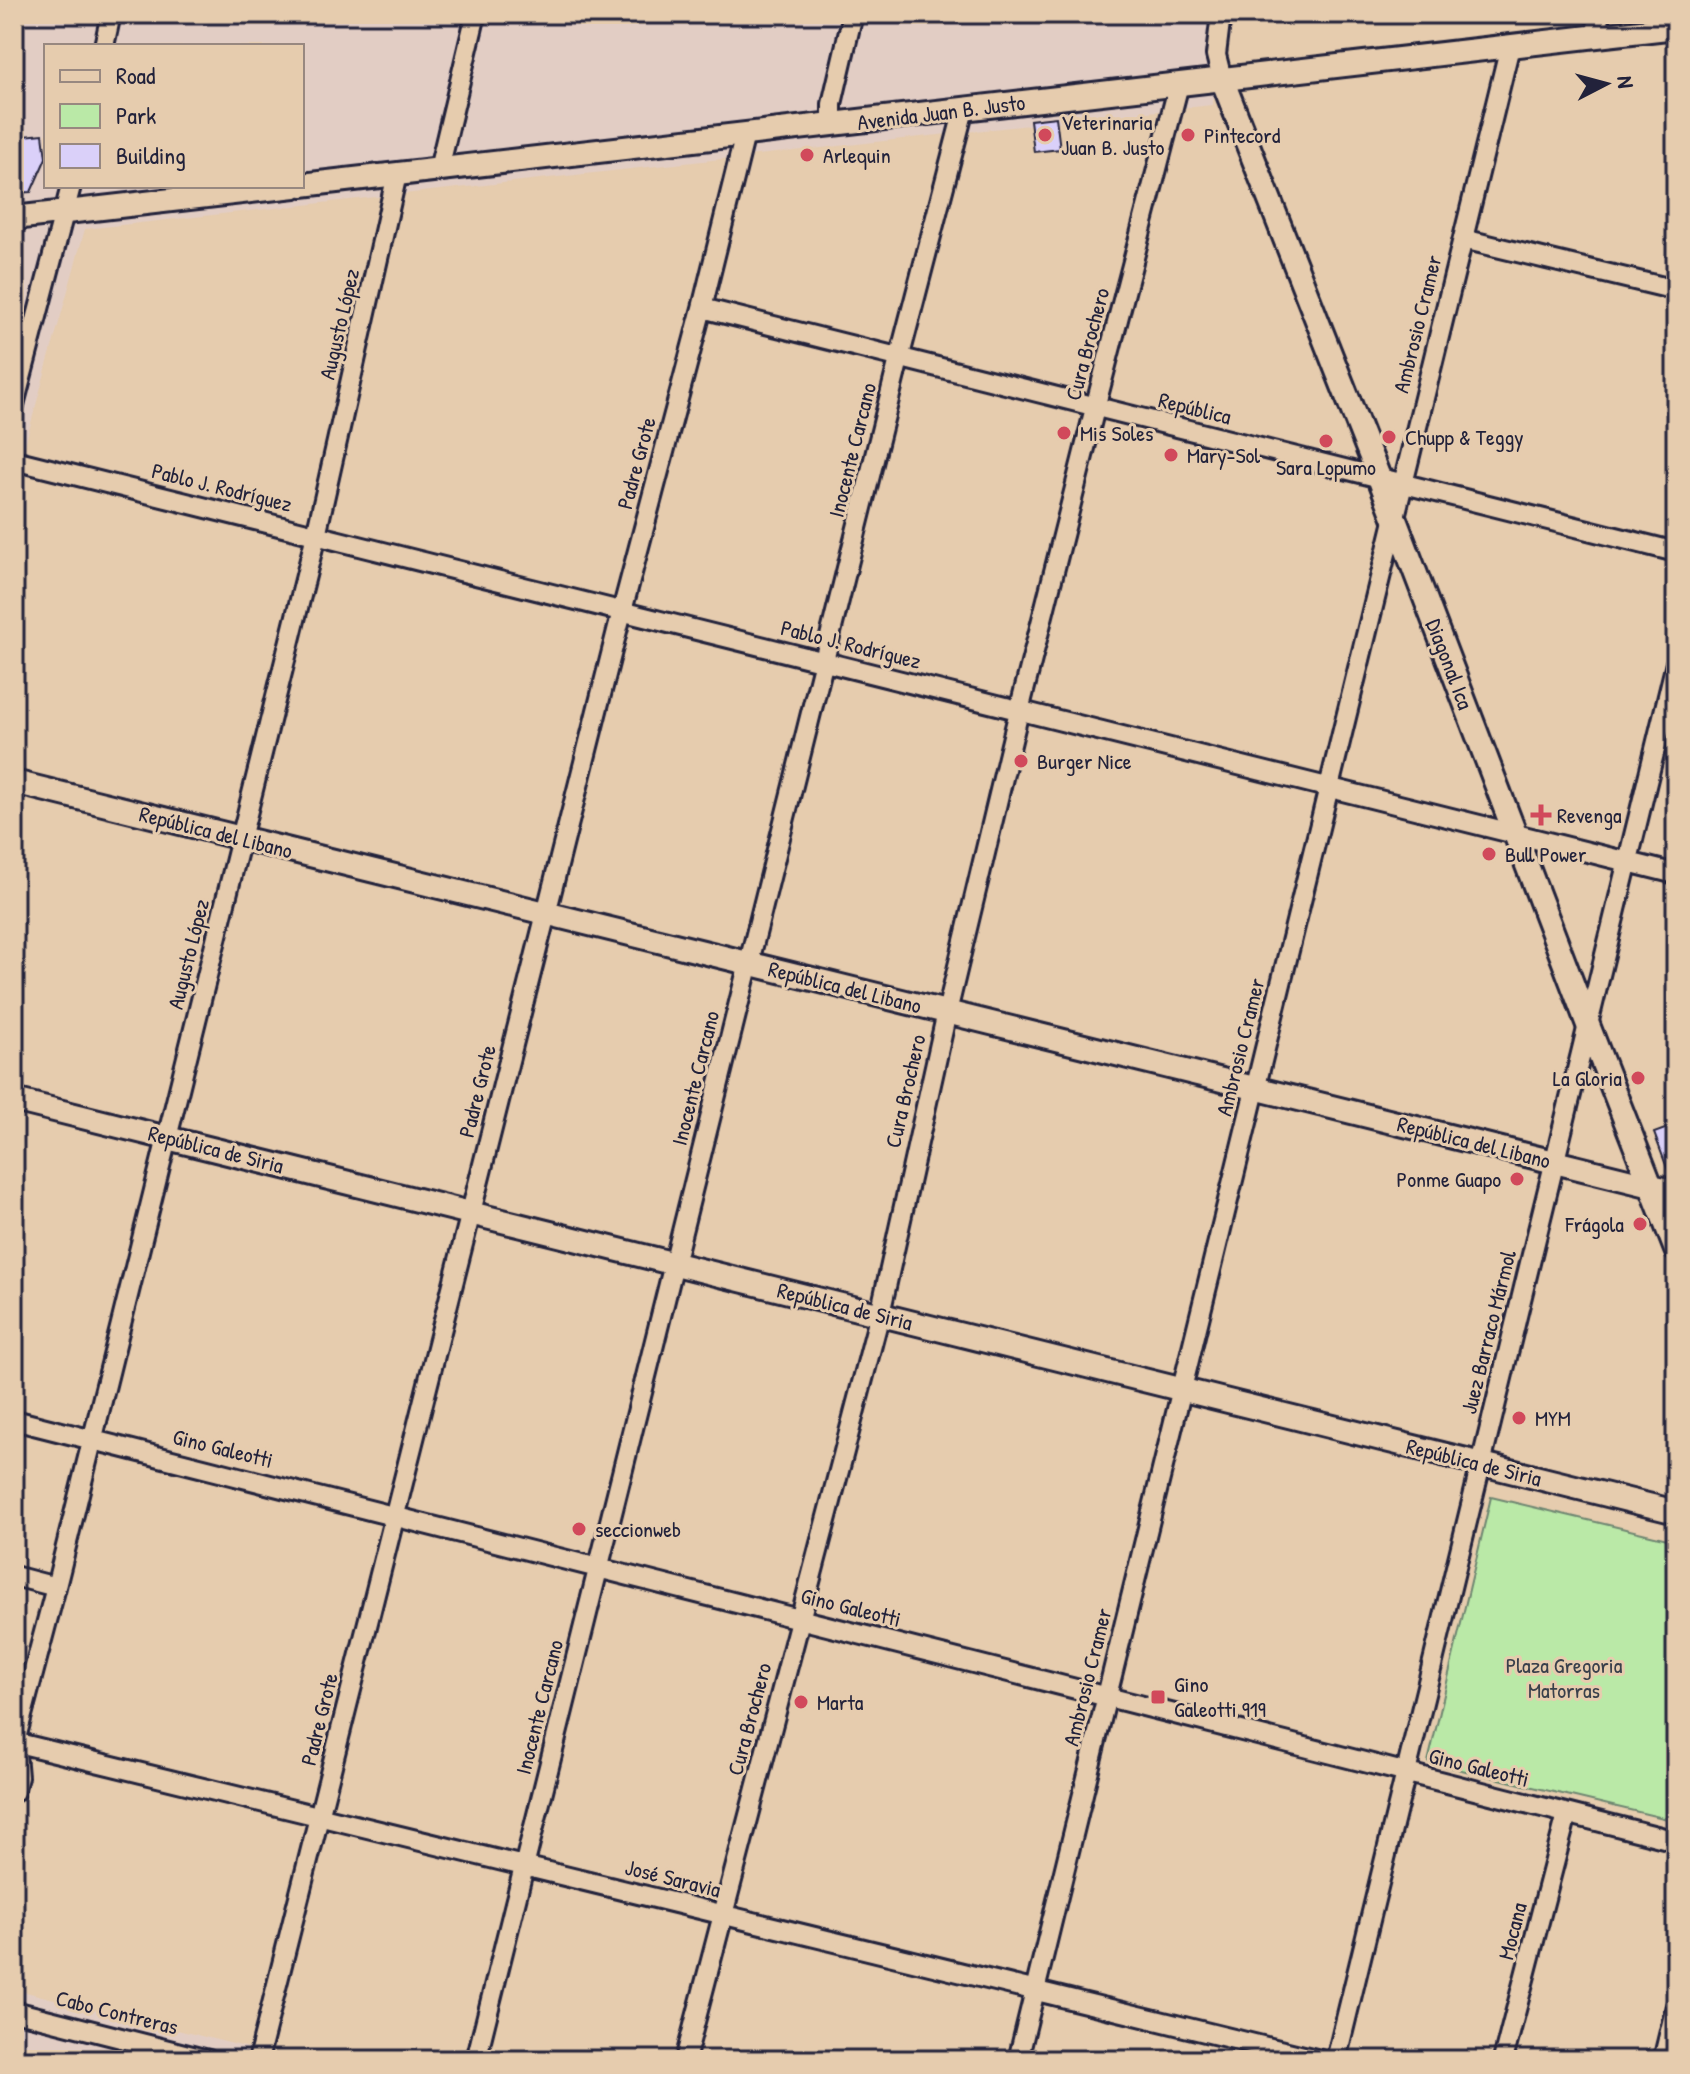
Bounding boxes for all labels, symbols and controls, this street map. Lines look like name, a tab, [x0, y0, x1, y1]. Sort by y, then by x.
legend	[44, 44, 304, 188]
north arrow	[1566, 44, 1646, 124]
text: Road	[116, 59, 155, 91]
text: N	[1610, 75, 1641, 90]
street label: Avenida Juan B. Justo	[855, 87, 1027, 137]
text: Park	[116, 99, 156, 131]
place label: Veterinaria Juan B. Justo	[1061, 107, 1164, 162]
place label: Pintecord	[1204, 120, 1281, 150]
marker: Veterinaria Juan B. Justo	[1036, 126, 1054, 144]
marker: Pintecord	[1179, 126, 1197, 144]
text: Building	[116, 139, 186, 171]
place label: Arlequin	[823, 140, 891, 170]
marker: Arlequin	[798, 146, 816, 164]
street label: Ambrosio Cramer	[1385, 252, 1449, 396]
street label: Augusto López	[312, 266, 366, 382]
street label: Cura Brochero	[1058, 284, 1116, 404]
street label: Inocente Carcano	[821, 379, 883, 520]
street label: República	[1155, 384, 1235, 432]
street label: Padre Grote	[609, 413, 663, 512]
place label: Mis Soles	[1080, 418, 1154, 448]
place label: Chupp & Teggy	[1405, 422, 1524, 452]
marker: Mis Soles	[1055, 424, 1073, 442]
marker: Chupp & Teggy	[1380, 428, 1398, 446]
marker: Sara Lopumo	[1317, 432, 1335, 450]
place label: Mary-Sol	[1187, 440, 1260, 470]
marker: Mary-Sol	[1162, 446, 1180, 464]
place label: Sara Lopumo	[1276, 452, 1376, 482]
street label: Pablo J. Rodríguez	[149, 455, 295, 519]
street label: Pablo J. Rodríguez	[778, 612, 924, 676]
street label: Diagonal Ica	[1419, 615, 1481, 714]
place label: Burger Nice	[1037, 746, 1132, 776]
marker: Burger Nice	[1012, 752, 1030, 770]
street label: República del Libano	[136, 798, 296, 866]
place label: Revenga	[1557, 800, 1622, 830]
marker: Revenga	[1532, 806, 1550, 824]
place label: Bull Power	[1505, 839, 1587, 869]
marker: Bull Power	[1480, 845, 1498, 863]
street label: Augusto López	[160, 896, 216, 1012]
street label: República del Libano	[765, 953, 925, 1021]
street label: Ambrosio Cramer	[1208, 975, 1272, 1119]
street label: Inocente Carcano	[664, 1007, 726, 1148]
street label: Cura Brochero	[877, 1031, 933, 1151]
street label: Padre Grote	[451, 1041, 503, 1140]
place label: La Gloria	[1553, 1063, 1622, 1093]
marker: La Gloria	[1629, 1069, 1647, 1087]
street label: República del Libano	[1394, 1108, 1554, 1176]
street label: República de Siria	[145, 1118, 287, 1180]
place label: Ponme Guapo	[1397, 1164, 1501, 1194]
marker: Ponme Guapo	[1508, 1170, 1526, 1188]
place label: Frágola	[1565, 1209, 1624, 1239]
marker: Frágola	[1631, 1215, 1649, 1233]
street label: Juez Barraco Mármol	[1453, 1247, 1523, 1417]
street label: República de Siria	[774, 1275, 916, 1337]
place label: MYM	[1535, 1403, 1571, 1433]
marker: MYM	[1510, 1409, 1528, 1427]
street label: Gino Galeotti	[170, 1421, 276, 1475]
street label: República de Siria	[1403, 1431, 1545, 1493]
place label: seccionweb	[595, 1514, 681, 1544]
marker: seccionweb	[570, 1520, 588, 1538]
street label: Gino Galeotti	[798, 1580, 904, 1634]
street label: Ambrosio Cramer	[1055, 1605, 1119, 1749]
street label: Inocente Carcano	[508, 1636, 570, 1777]
park label: Plaza Gregoria Matorras	[1506, 1650, 1623, 1705]
street label: Cura Brochero	[720, 1659, 778, 1779]
street label: Padre Grote	[293, 1669, 345, 1768]
place label: Gino Galeotti 919	[1174, 1669, 1266, 1724]
place label: Marta	[817, 1687, 864, 1717]
marker: Gino Galeotti 919	[1149, 1688, 1167, 1706]
marker: Marta	[792, 1693, 810, 1711]
street label: Gino Galeotti	[1426, 1740, 1532, 1794]
street label: José Saravia	[622, 1852, 724, 1904]
street label: Mocana	[1490, 1899, 1534, 1963]
street label: Cabo Contreras	[53, 1982, 181, 2042]

